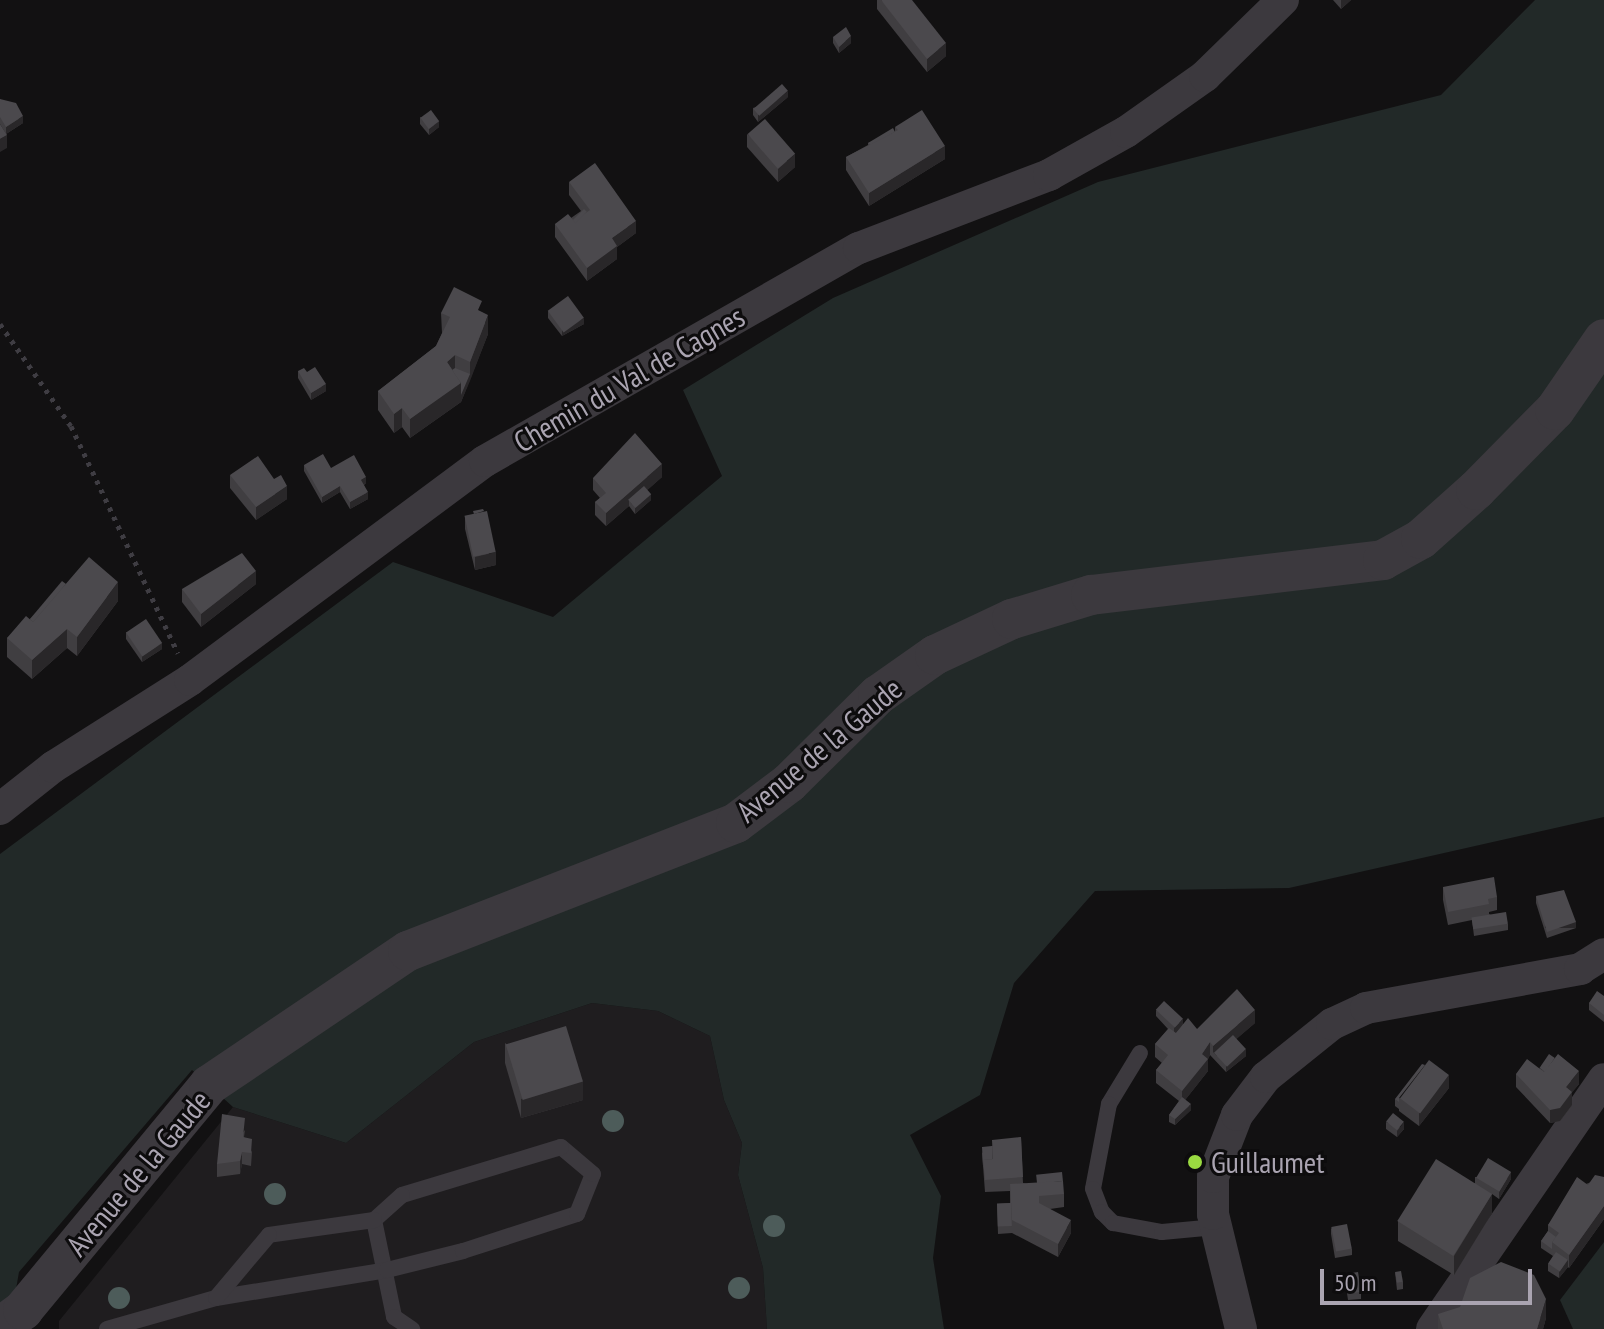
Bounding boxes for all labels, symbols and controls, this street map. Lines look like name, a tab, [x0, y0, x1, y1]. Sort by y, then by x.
street label: Chemin du Val de Cagnes	[507, 298, 751, 460]
street label: Avenue de la Gaude	[729, 670, 909, 830]
street label: Avenue de la Gaude	[58, 1083, 218, 1263]
place label: Guillaumet	[1211, 1144, 1324, 1180]
marker: Guillaumet	[1186, 1153, 1204, 1171]
scale bar	[1324, 1253, 1536, 1303]
text: 50 m	[1334, 1267, 1376, 1298]

